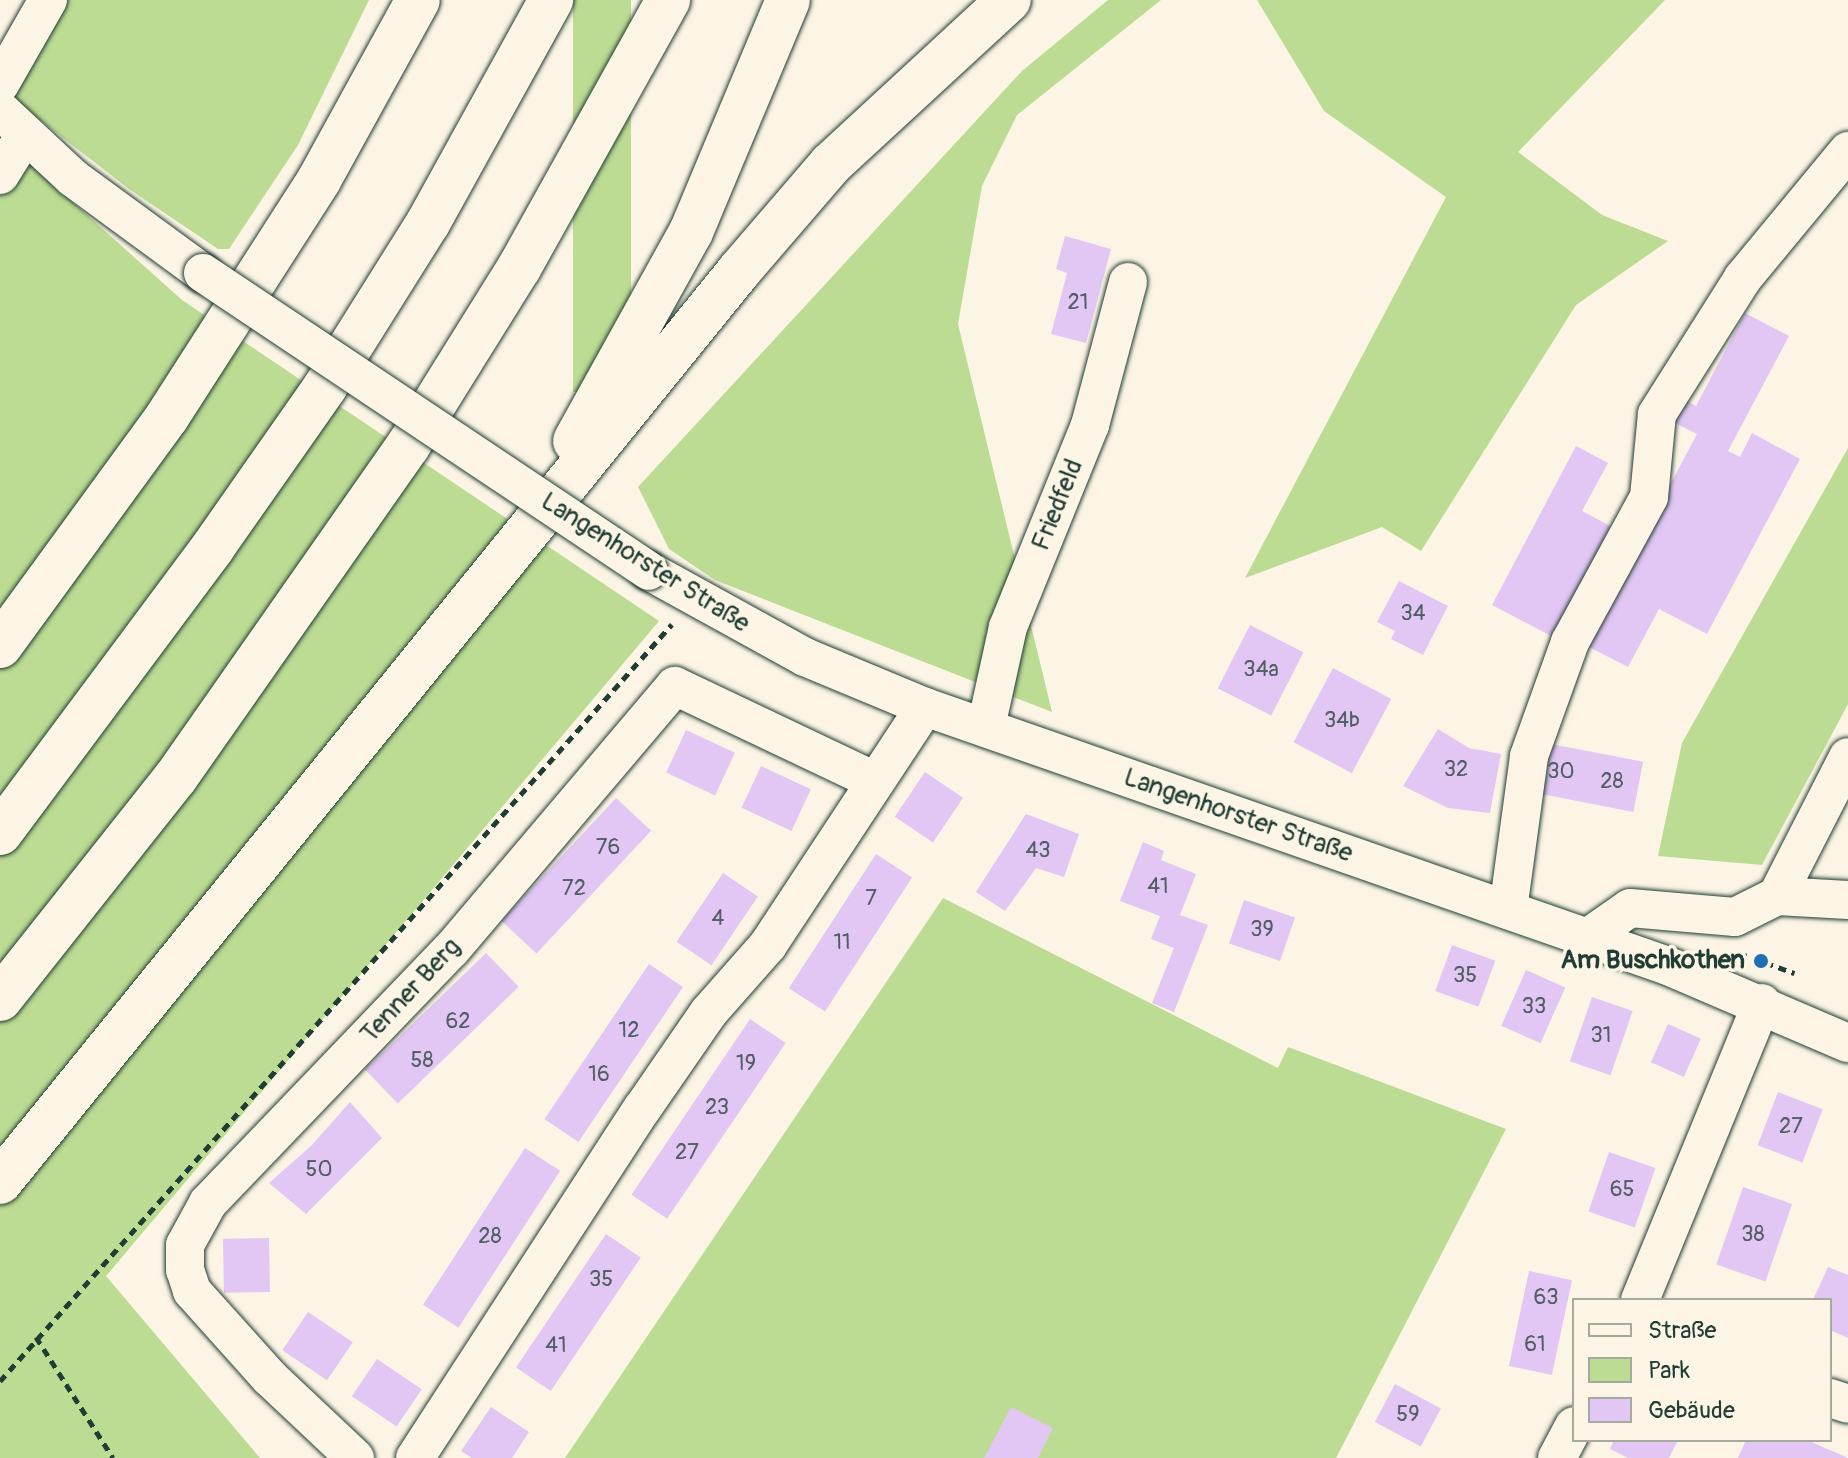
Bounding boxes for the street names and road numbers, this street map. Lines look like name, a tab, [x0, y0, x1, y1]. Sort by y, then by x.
street label: Friedfeld	[1026, 455, 1090, 555]
street label: Langenhorster Straße	[535, 486, 755, 640]
street label: Langenhorster Straße	[1119, 762, 1357, 870]
street label: Tenner Berg	[354, 932, 468, 1050]

